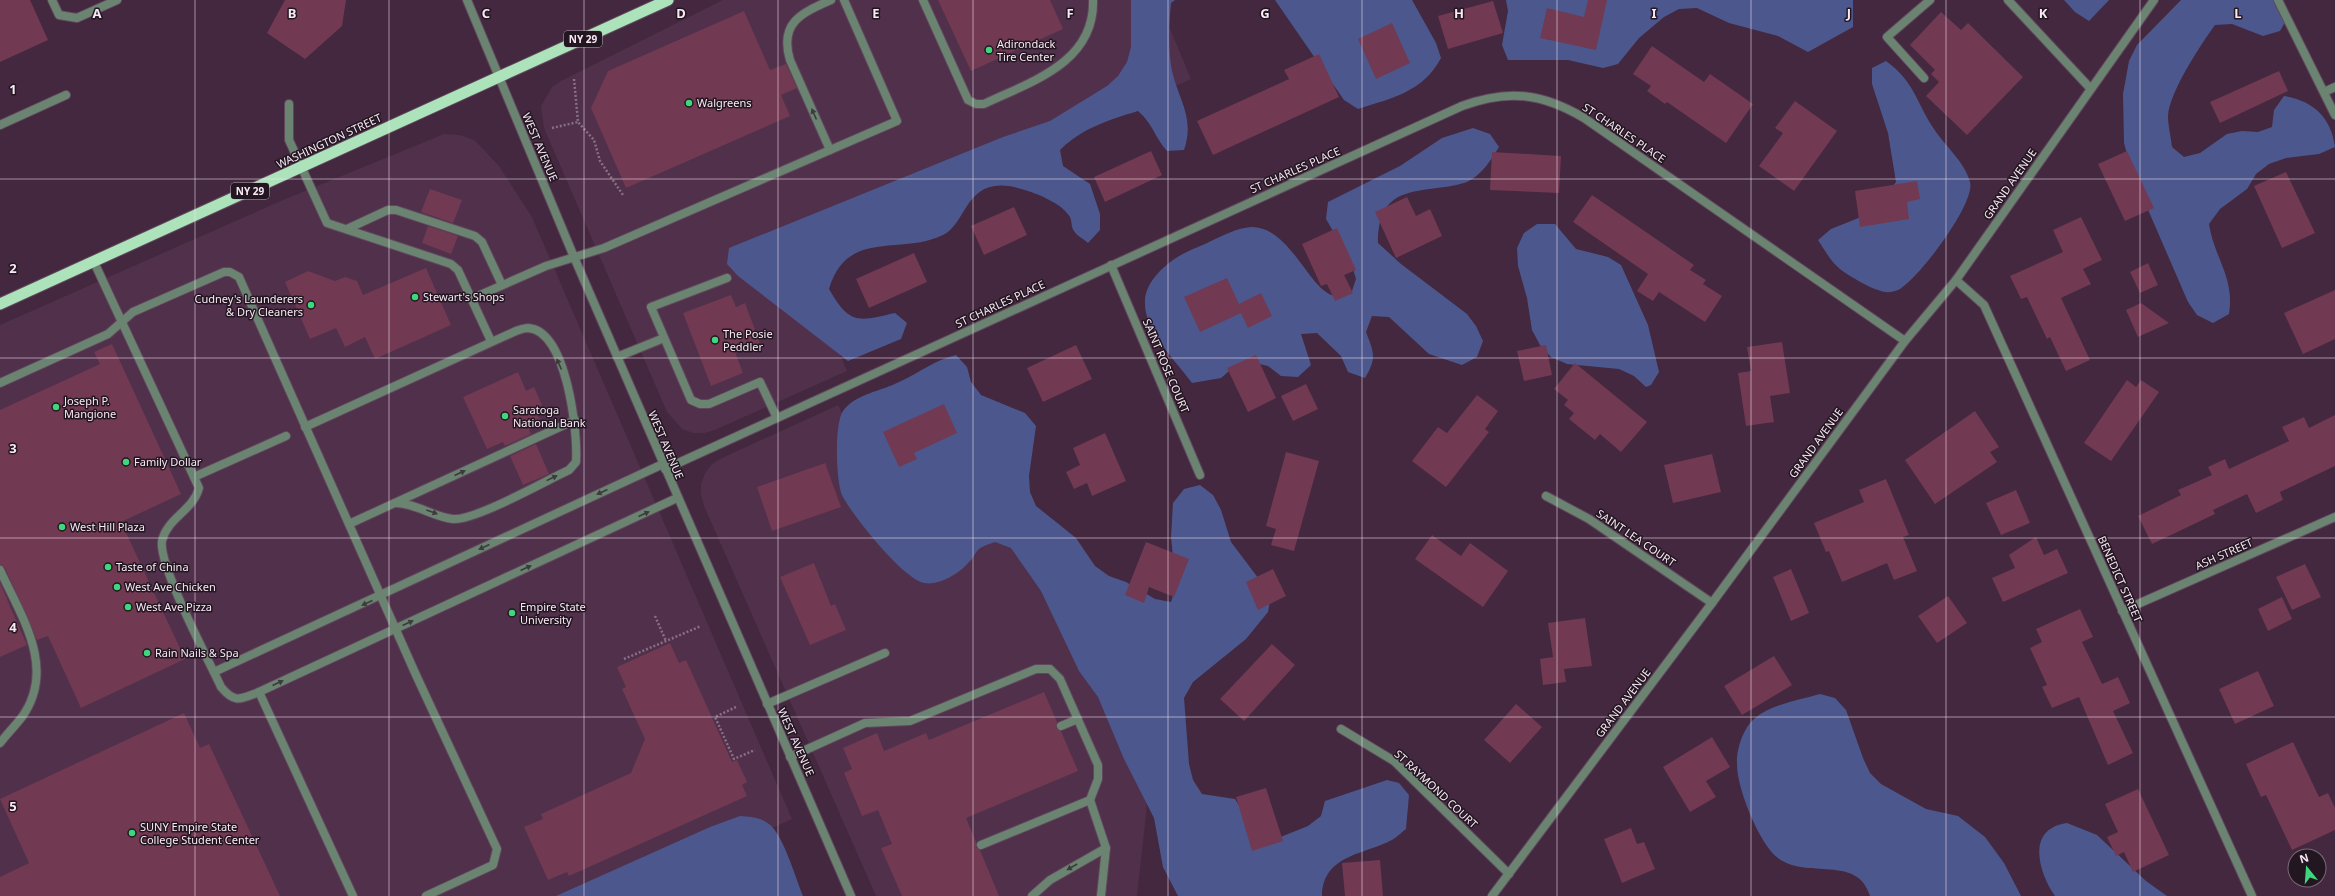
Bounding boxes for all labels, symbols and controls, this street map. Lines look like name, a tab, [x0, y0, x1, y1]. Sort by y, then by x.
text: A	[93, 4, 102, 22]
text: B	[288, 4, 296, 22]
text: C	[482, 4, 490, 22]
text: D	[676, 4, 686, 22]
text: E	[872, 4, 880, 22]
text: F	[1066, 4, 1074, 22]
text: G	[1260, 4, 1270, 22]
text: H	[1454, 4, 1464, 22]
text: I	[1651, 4, 1657, 22]
text: J	[1846, 4, 1851, 22]
text: K	[2039, 4, 2048, 22]
text: L	[2234, 4, 2242, 22]
road number: NY 29	[564, 31, 602, 47]
place label: Adirondack Tire Center	[997, 36, 1056, 64]
marker: Adirondack Tire Center	[984, 45, 994, 55]
text: 1	[9, 80, 17, 98]
place label: Walgreens	[697, 95, 752, 110]
marker: Walgreens	[684, 98, 694, 108]
street label: ST CHARLES PLACE	[1580, 99, 1669, 166]
one-way arrow	[811, 108, 817, 119]
street label: WASHINGTON STREET	[274, 110, 384, 171]
street label: WEST AVENUE	[519, 110, 562, 183]
street label: ST CHARLES PLACE	[1247, 143, 1342, 196]
street label: GRAND AVENUE	[1980, 145, 2040, 222]
road number: NY 29	[231, 183, 269, 199]
text: 2	[9, 259, 17, 277]
street label: ST CHARLES PLACE	[953, 276, 1047, 331]
place label: Stewart's Shops	[423, 289, 504, 304]
place label: Cudney's Launderers & Dry Cleaners	[195, 291, 303, 319]
marker: Stewart's Shops	[410, 292, 420, 302]
marker: Cudney's Launderers & Dry Cleaners	[306, 300, 316, 310]
street label: SAINT ROSE COURT	[1140, 316, 1193, 415]
place label: The Posie Peddler	[723, 326, 773, 354]
marker: The Posie Peddler	[710, 335, 720, 345]
one-way arrow	[556, 358, 562, 369]
place label: Joseph P. Mangione	[63, 393, 116, 421]
marker: Joseph P. Mangione	[51, 402, 61, 412]
place label: Saratoga National Bank	[513, 402, 586, 430]
street label: GRAND AVENUE	[1785, 405, 1846, 481]
street label: WEST AVENUE	[645, 408, 688, 481]
marker: Saratoga National Bank	[500, 411, 510, 421]
text: 3	[9, 439, 17, 457]
place label: Family Dollar	[134, 454, 202, 469]
marker: Family Dollar	[121, 457, 131, 467]
one-way arrow	[455, 469, 467, 475]
one-way arrow	[547, 475, 558, 481]
one-way arrow	[596, 489, 608, 495]
street label: SAINT LEA COURT	[1594, 506, 1679, 570]
one-way arrow	[427, 510, 439, 516]
one-way arrow	[639, 510, 651, 516]
place label: West Hill Plaza	[70, 519, 145, 534]
marker: West Hill Plaza	[57, 522, 67, 532]
street label: BENEDICT STREET	[2095, 533, 2146, 624]
street label: ASH STREET	[2193, 534, 2255, 573]
one-way arrow	[479, 544, 490, 550]
place label: Taste of China	[116, 559, 189, 574]
marker: Taste of China	[103, 562, 113, 572]
one-way arrow	[521, 565, 532, 571]
place label: West Ave Chicken	[125, 579, 216, 594]
marker: West Ave Chicken	[112, 582, 122, 592]
place label: West Ave Pizza	[136, 599, 212, 614]
place label: Empire State University	[520, 599, 586, 627]
one-way arrow	[361, 600, 372, 606]
marker: West Ave Pizza	[123, 602, 133, 612]
marker: Empire State University	[507, 608, 517, 618]
text: 4	[9, 618, 17, 636]
one-way arrow	[403, 620, 414, 626]
place label: Rain Nails & Spa	[155, 645, 239, 660]
marker: Rain Nails & Spa	[142, 648, 152, 658]
street label: GRAND AVENUE	[1592, 665, 1654, 740]
one-way arrow	[272, 680, 283, 686]
street label: WEST AVENUE	[775, 705, 818, 778]
street label: ST RAYMOND COURT	[1392, 746, 1481, 831]
text: 5	[9, 797, 17, 815]
place label: SUNY Empire State College Student Center	[140, 819, 260, 847]
marker: SUNY Empire State College Student Center	[127, 828, 137, 838]
north arrow	[2287, 848, 2327, 888]
text: N	[2297, 849, 2310, 866]
one-way arrow	[1066, 864, 1078, 871]

